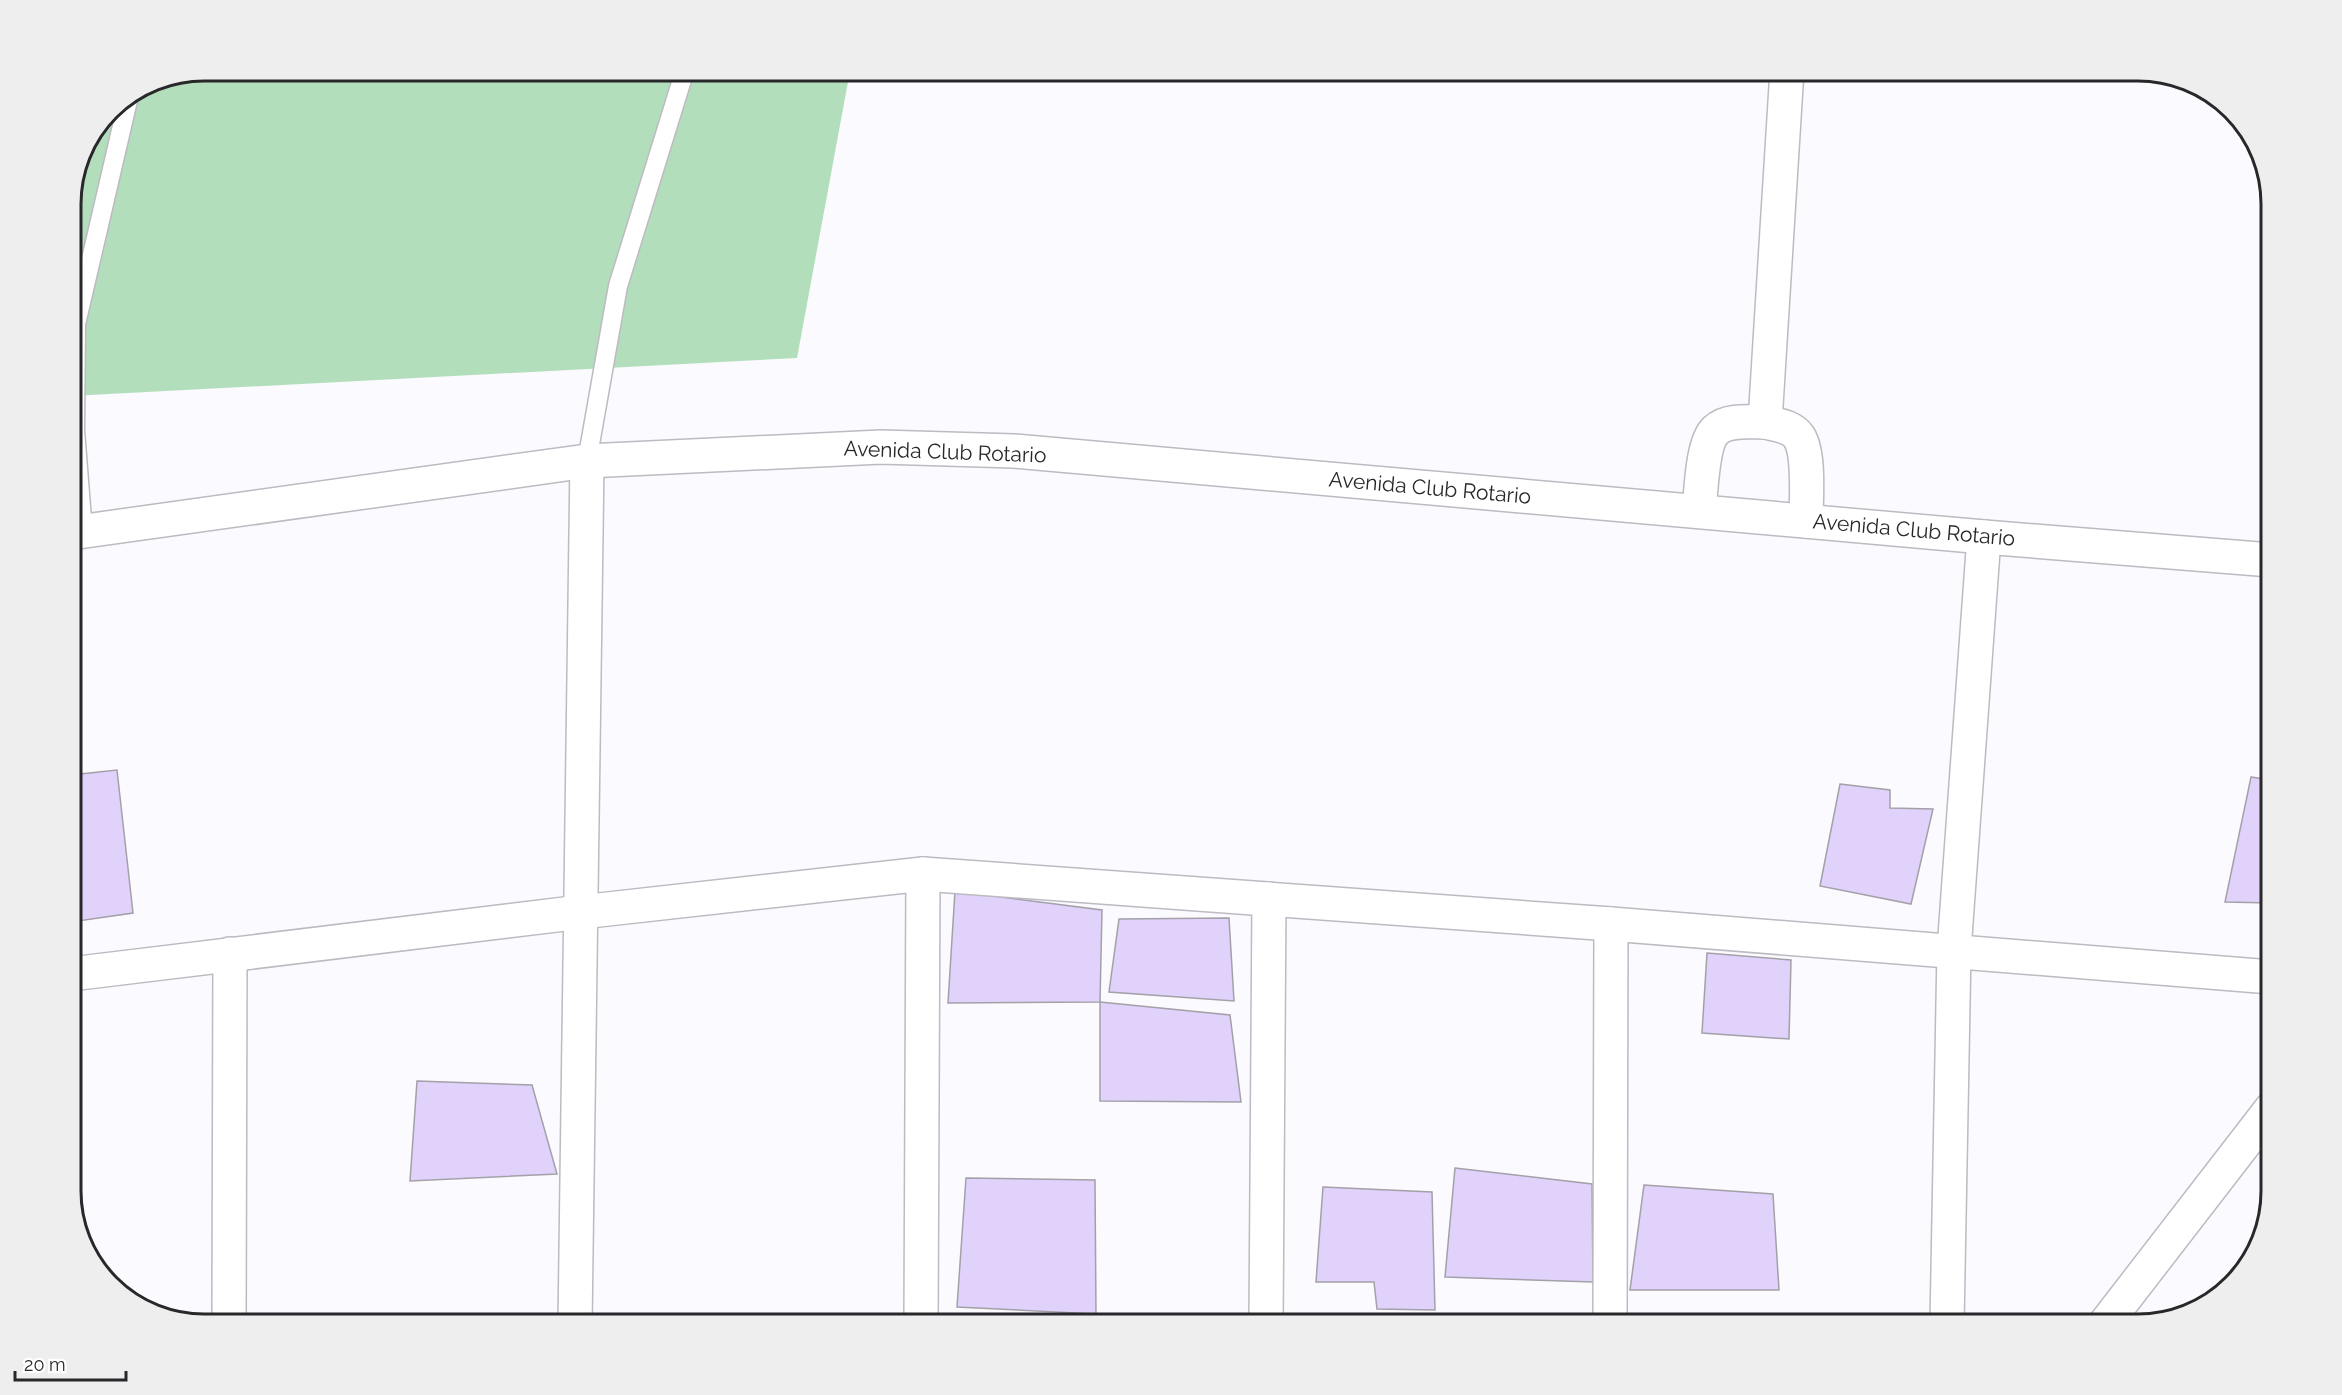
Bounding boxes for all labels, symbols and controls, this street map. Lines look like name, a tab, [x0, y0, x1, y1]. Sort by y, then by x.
street label: Avenida Club Rotario	[843, 435, 1047, 468]
street label: Avenida Club Rotario	[1328, 466, 1532, 509]
street label: Avenida Club Rotario	[1812, 508, 2016, 551]
scale bar	[15, 1344, 126, 1382]
text: 20 m	[24, 1354, 66, 1375]

